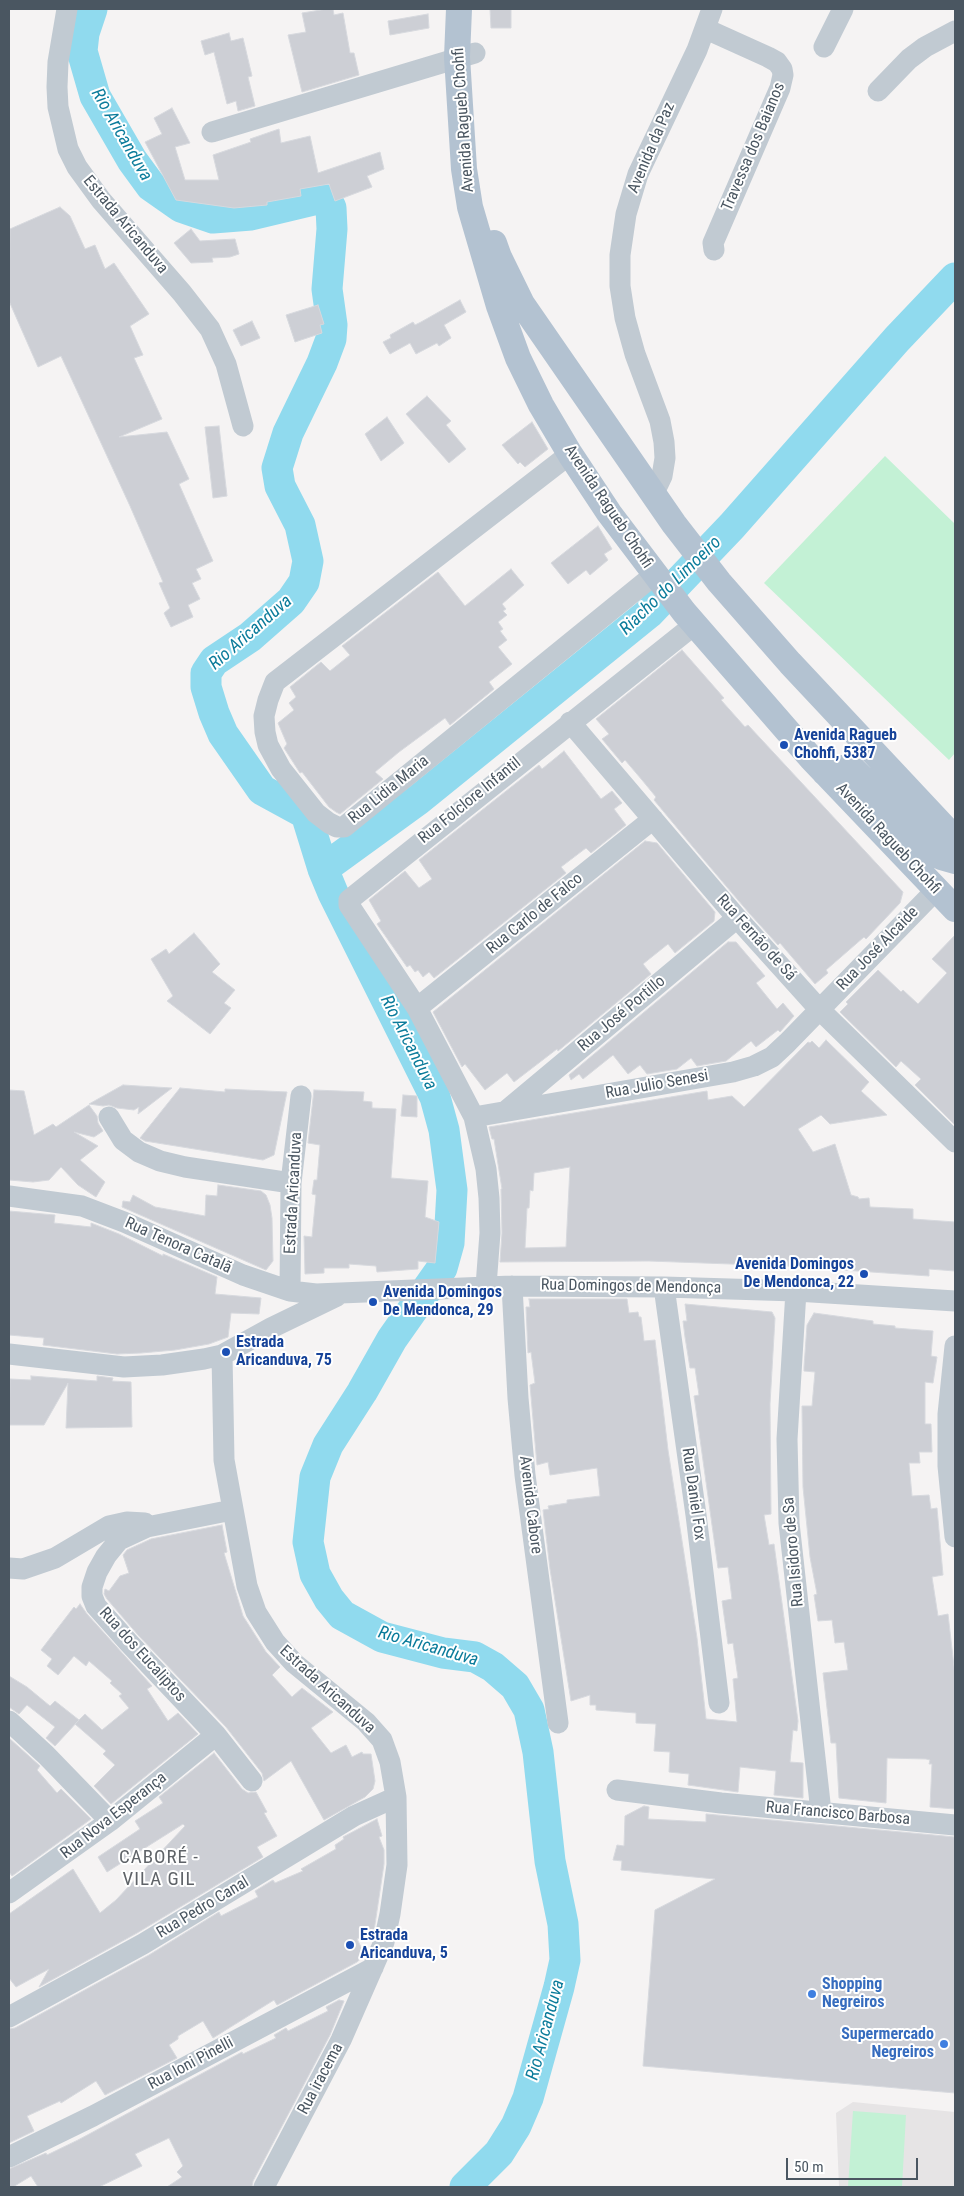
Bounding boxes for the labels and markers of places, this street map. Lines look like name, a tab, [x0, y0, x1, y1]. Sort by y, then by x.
place label: Avenida Ragueb Chohfi, 5387	[794, 726, 897, 764]
marker: Avenida Ragueb Chohfi, 5387	[778, 739, 790, 751]
place label: Avenida Domingos De Mendonca, 22	[735, 1255, 854, 1293]
marker: Avenida Domingos De Mendonca, 22	[858, 1268, 870, 1280]
place label: Avenida Domingos De Mendonca, 29	[383, 1283, 502, 1321]
marker: Avenida Domingos De Mendonca, 29	[367, 1296, 379, 1308]
place label: Estrada Aricanduva, 75	[236, 1333, 332, 1371]
marker: Estrada Aricanduva, 75	[220, 1346, 232, 1358]
place label: Estrada Aricanduva, 5	[360, 1926, 448, 1964]
marker: Estrada Aricanduva, 5	[344, 1939, 356, 1951]
place label: Shopping Negreiros	[822, 1975, 885, 2013]
marker: Shopping Negreiros	[806, 1988, 818, 2000]
place label: Supermercado Negreiros	[841, 2025, 934, 2063]
marker: Supermercado Negreiros	[938, 2038, 950, 2050]

